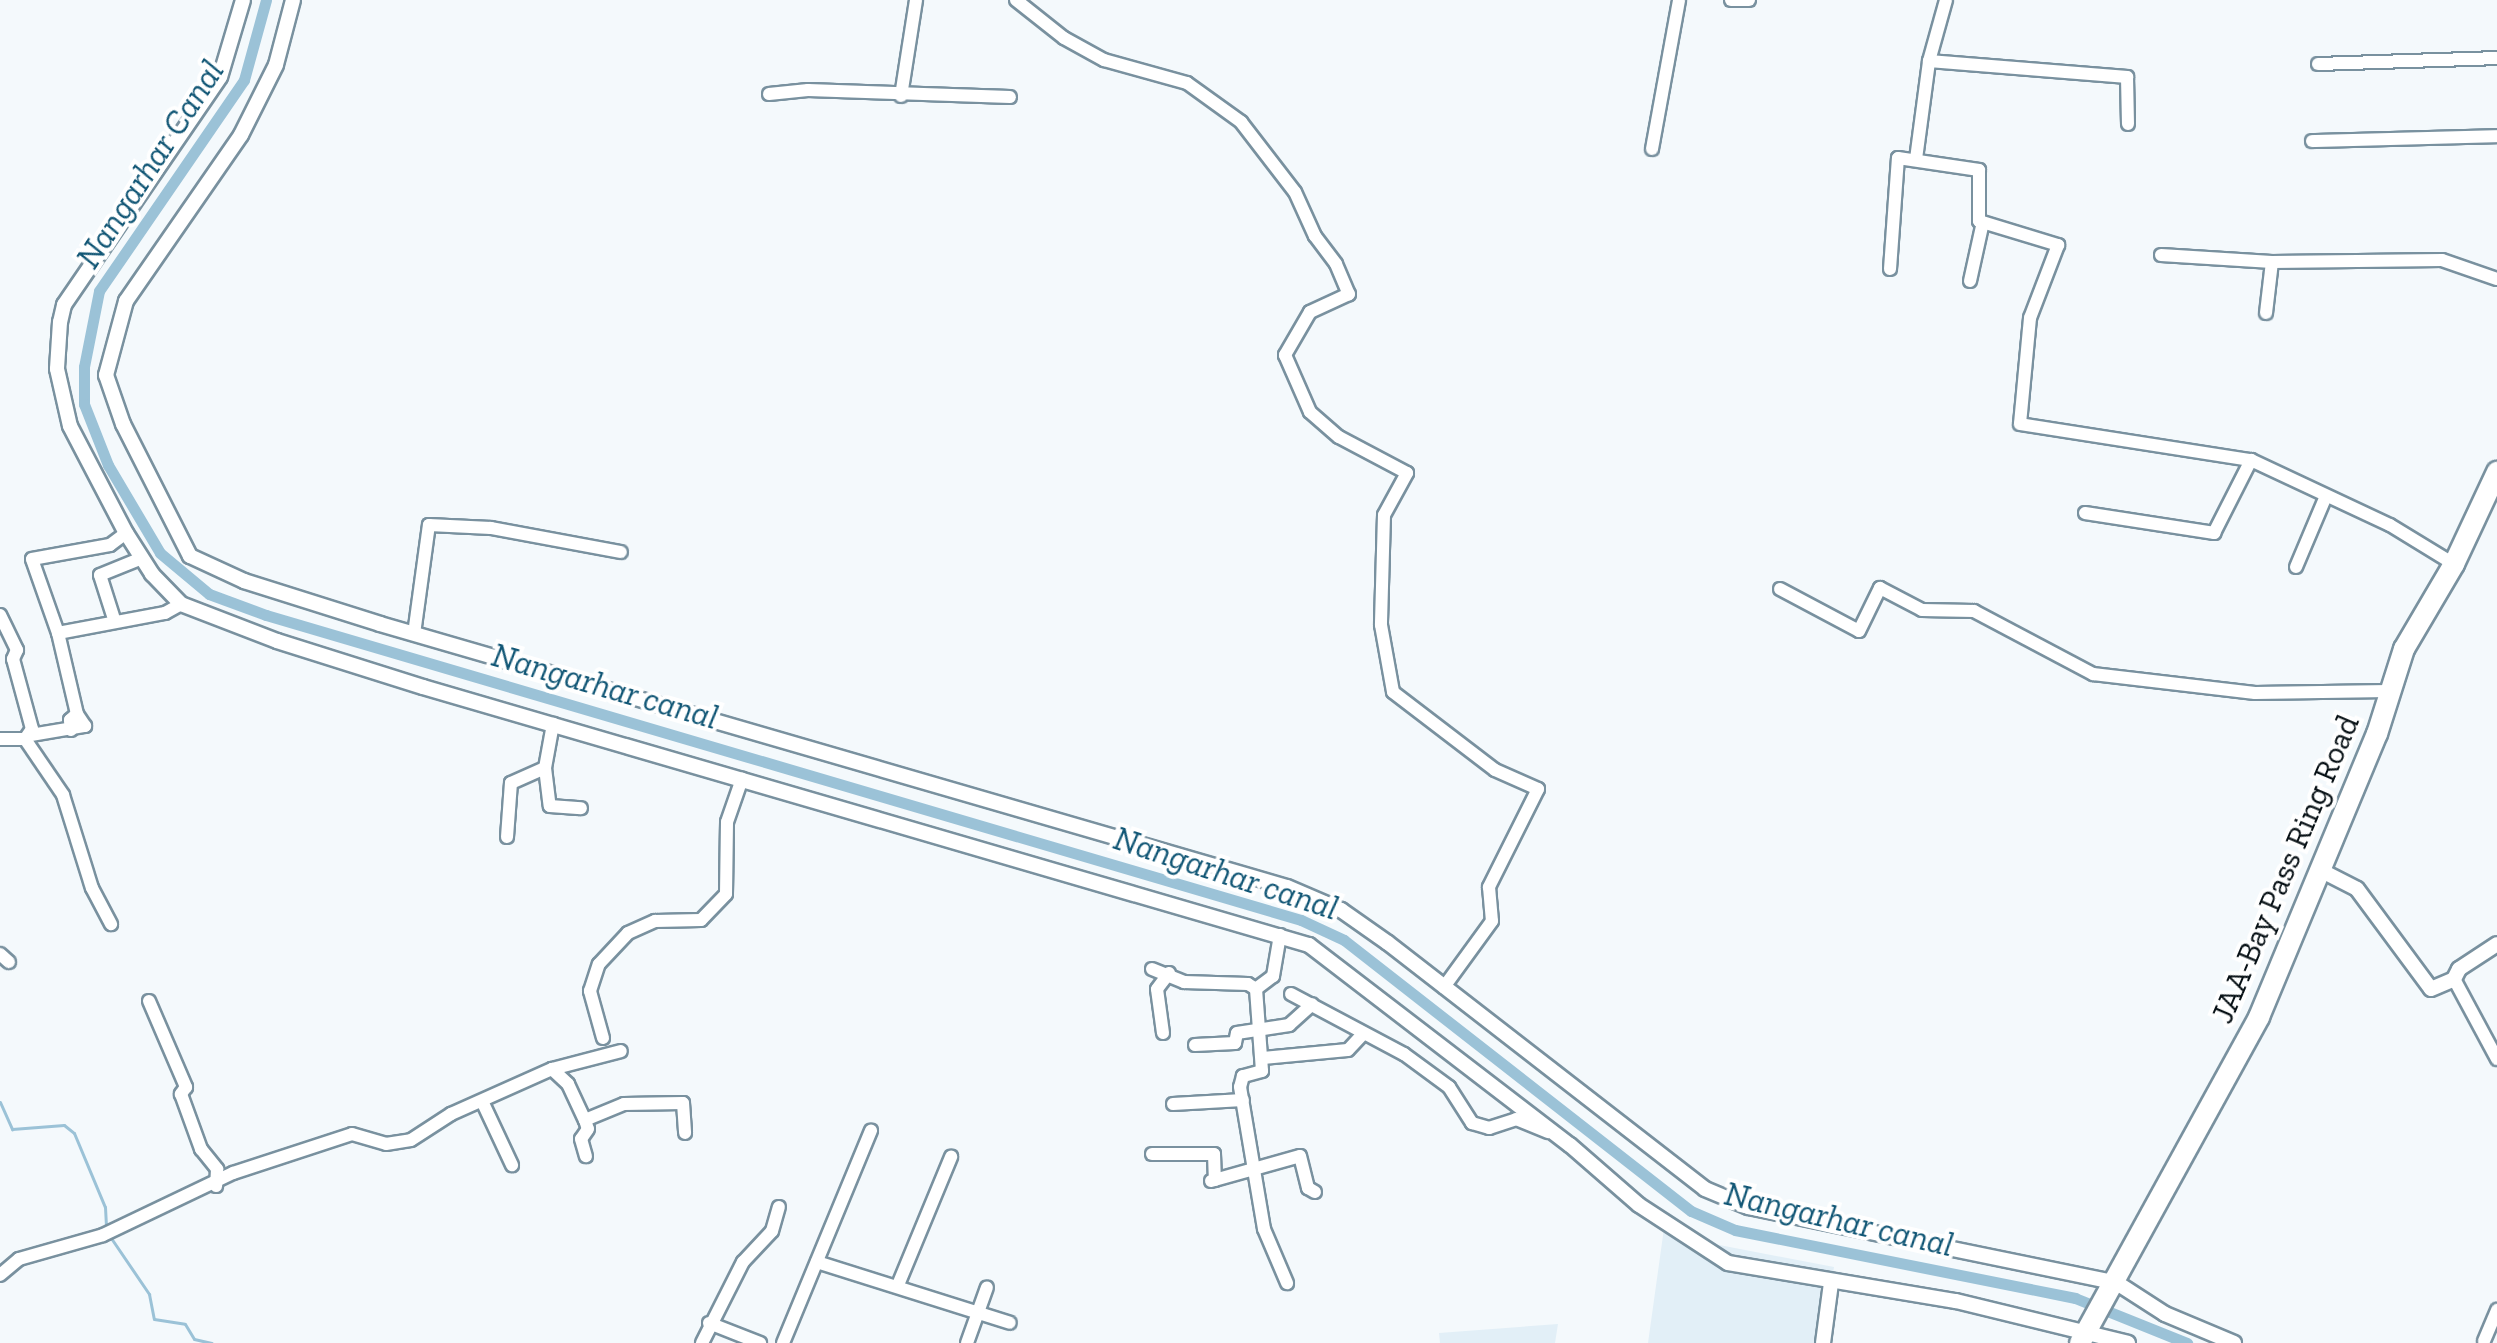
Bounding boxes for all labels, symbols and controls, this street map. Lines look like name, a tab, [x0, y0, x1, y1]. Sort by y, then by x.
water label: Nangarhar Canal	[68, 52, 232, 276]
water label: Nangarhar canal	[487, 634, 723, 738]
street label: JAA-Bay Pass Ring Road	[2203, 709, 2367, 1029]
water label: Nangarhar canal	[1109, 818, 1343, 928]
water label: Nangarhar canal	[1721, 1173, 1957, 1265]

